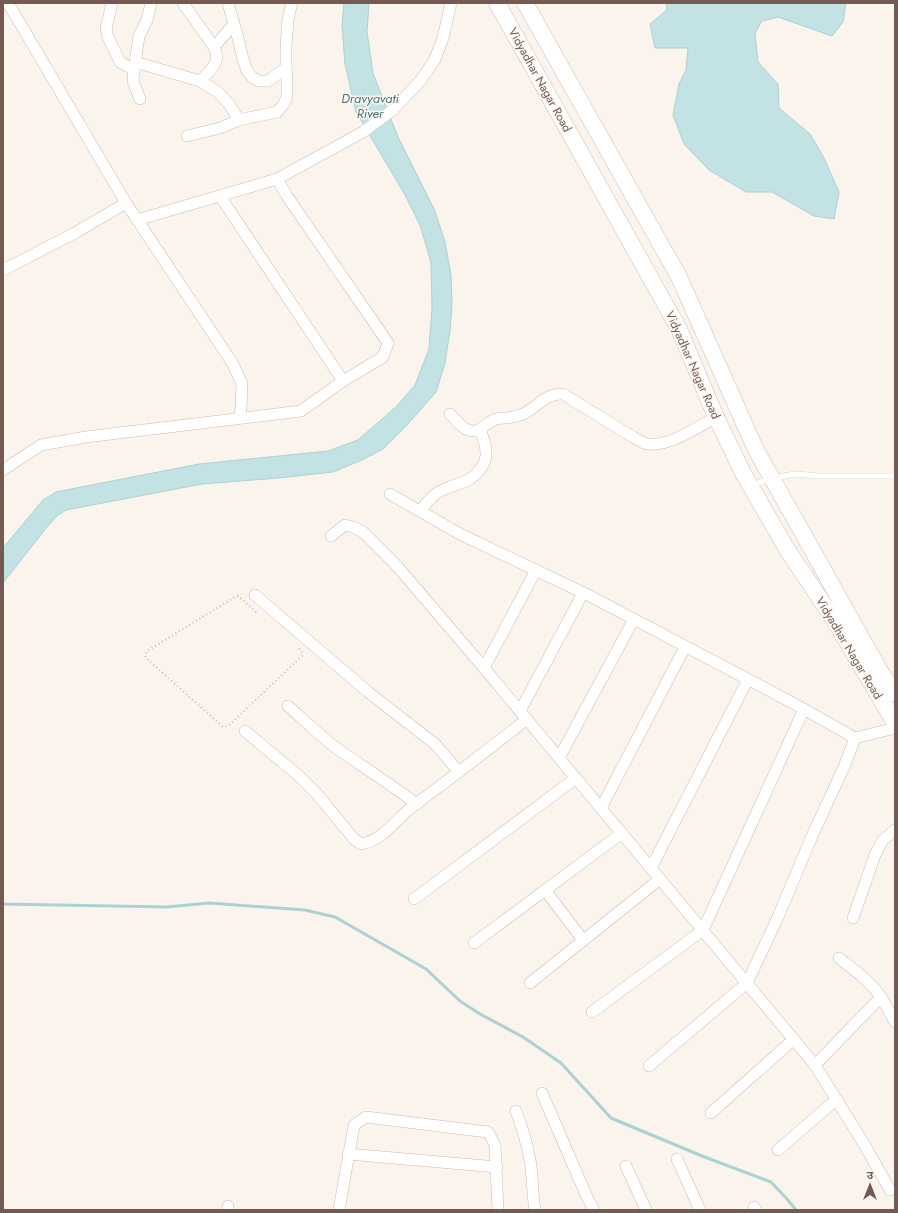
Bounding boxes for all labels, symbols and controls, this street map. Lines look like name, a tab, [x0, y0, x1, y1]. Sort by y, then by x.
street label: Vidyadhar Nagar Road	[504, 25, 576, 135]
water label: Dravyavati River	[341, 89, 400, 123]
street label: Vidyadhar Nagar Road	[661, 308, 725, 422]
street label: Vidyadhar Nagar Road	[811, 593, 887, 703]
north arrow	[850, 1165, 890, 1205]
text: उ	[867, 1167, 874, 1183]

